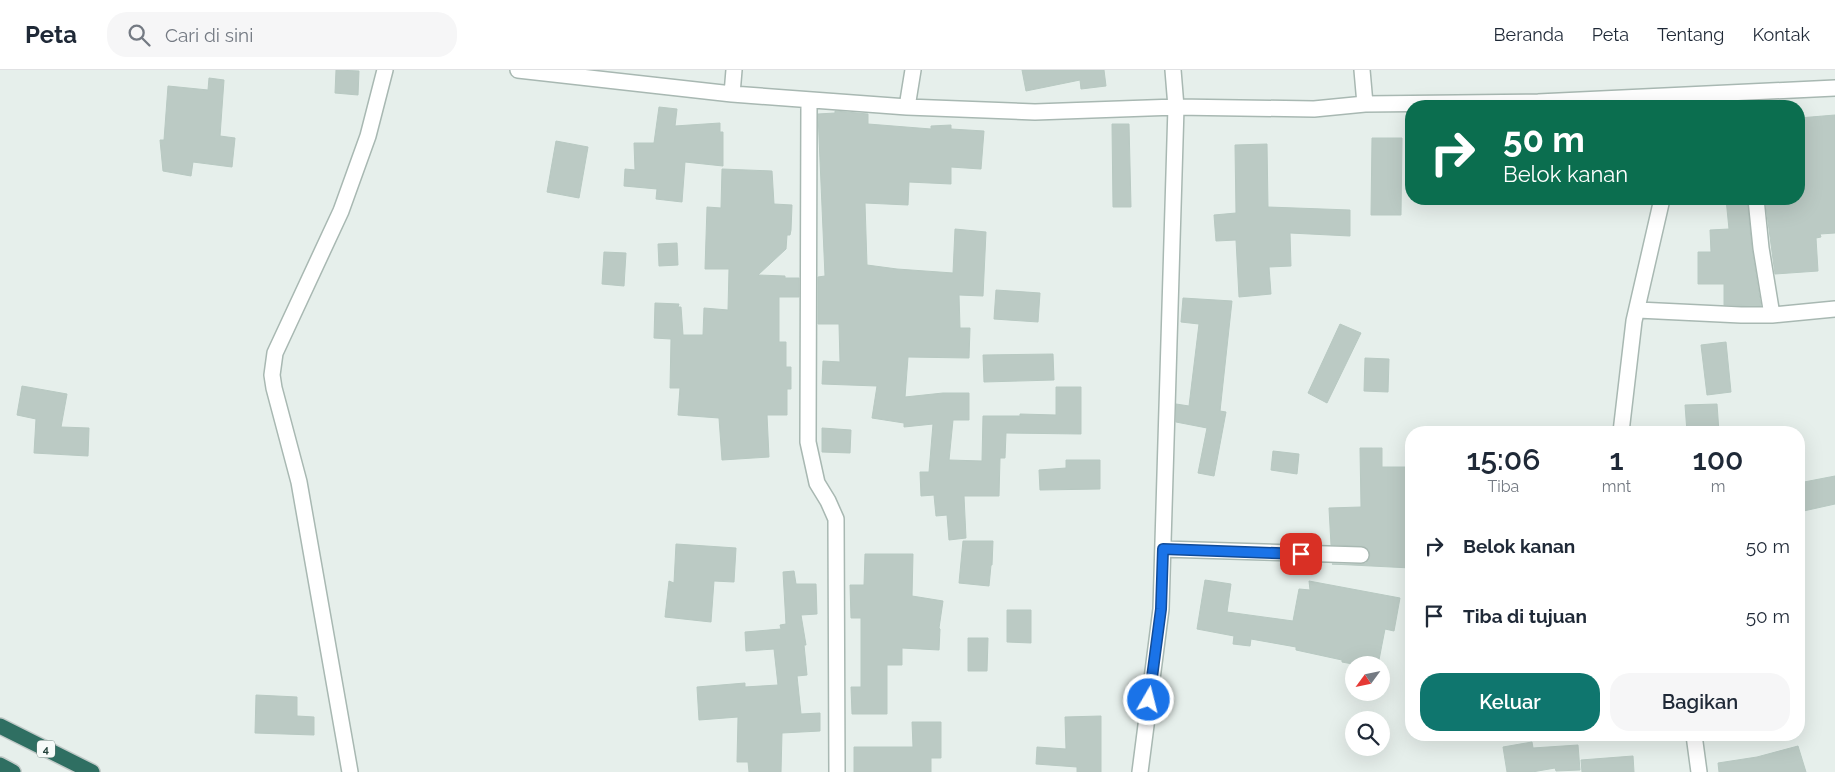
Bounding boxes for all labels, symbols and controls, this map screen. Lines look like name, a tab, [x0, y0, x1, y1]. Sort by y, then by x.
search box	[107, 12, 457, 57]
text: Peta	[25, 20, 77, 49]
icon: search	[125, 21, 153, 49]
text: Cari di sini	[165, 24, 253, 46]
text: Beranda	[1494, 24, 1564, 45]
text: Peta	[1592, 24, 1629, 45]
text: Tentang	[1657, 24, 1724, 45]
text: Kontak	[1752, 24, 1810, 45]
text: 50 m	[1503, 119, 1585, 160]
icon: right	[1420, 120, 1485, 185]
text: Belok kanan	[1503, 161, 1628, 187]
text: 15:06	[1466, 442, 1540, 477]
text: 1	[1609, 442, 1624, 477]
text: 100	[1693, 442, 1744, 477]
text: Tiba	[1487, 477, 1519, 496]
text: mnt	[1602, 477, 1631, 496]
text: m	[1711, 477, 1725, 496]
icon: right	[1420, 532, 1448, 560]
pin	[1280, 533, 1322, 575]
text: Belok kanan	[1463, 535, 1575, 557]
text: 50 m	[1746, 535, 1790, 557]
icon: arrive	[1287, 540, 1315, 568]
icon: arrive	[1420, 602, 1448, 630]
text: Tiba di tujuan	[1463, 605, 1587, 627]
text: 50 m	[1746, 605, 1790, 627]
north arrow	[1345, 656, 1390, 701]
map controls	[1345, 656, 1390, 756]
position arrow	[1122, 673, 1174, 725]
button: Keluar	[1420, 673, 1600, 731]
button: Bagikan	[1610, 673, 1790, 731]
button: search	[1345, 711, 1390, 756]
road number: 4	[37, 741, 55, 758]

